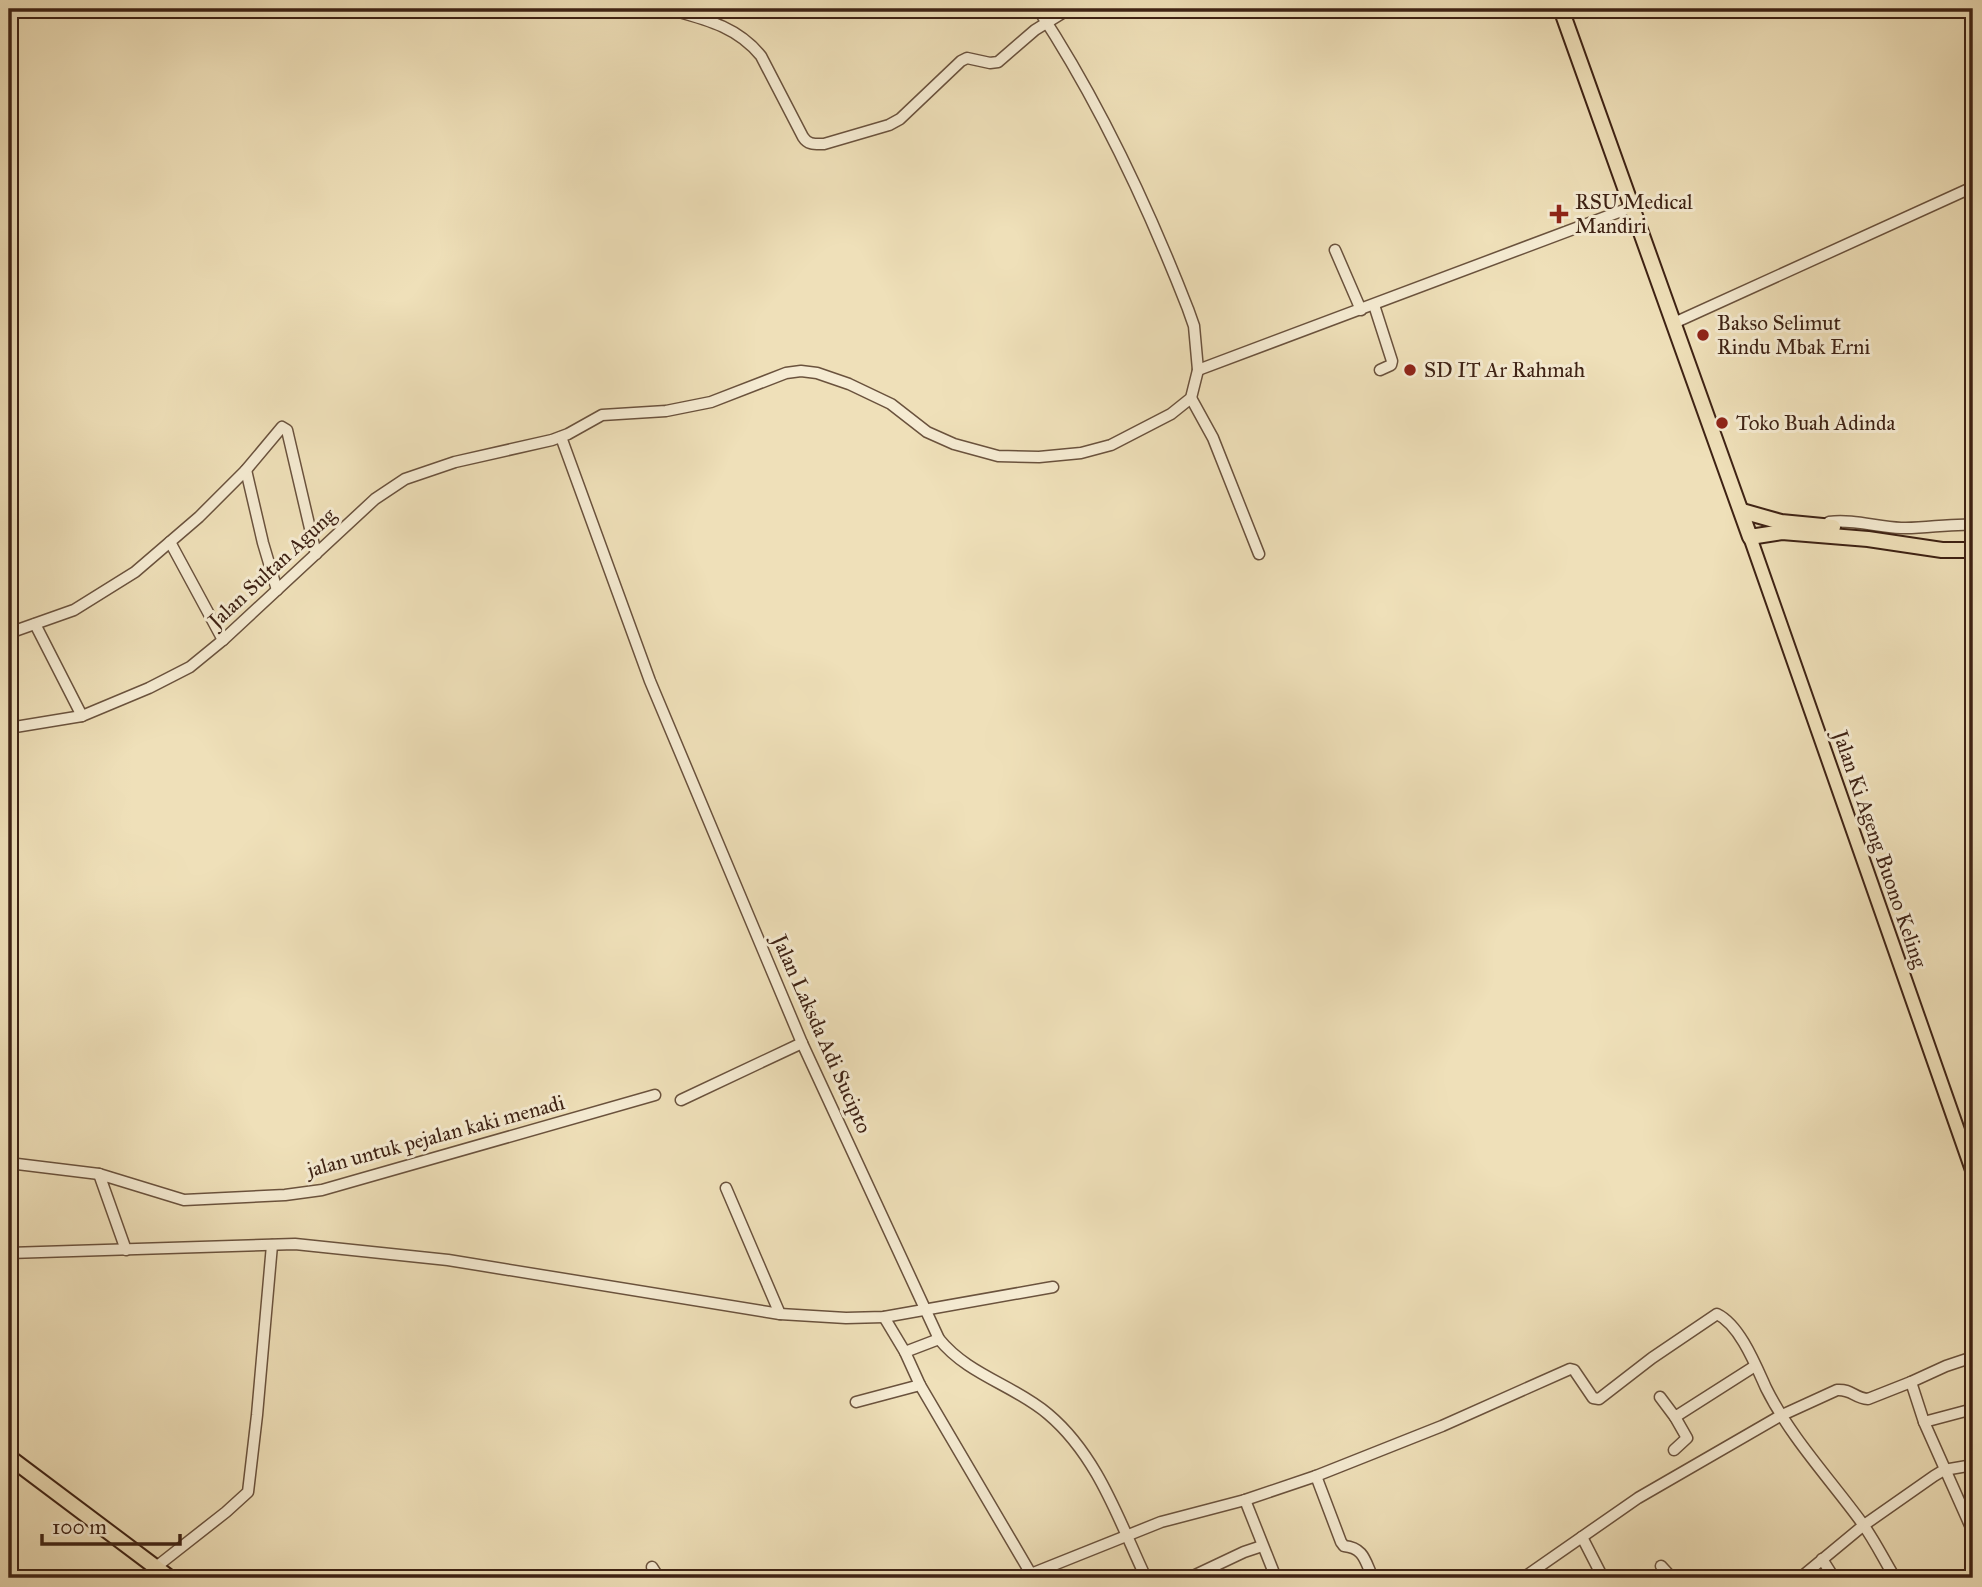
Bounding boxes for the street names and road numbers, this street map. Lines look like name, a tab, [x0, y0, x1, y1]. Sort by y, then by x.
street label: Jalan Sultan Agung	[201, 502, 341, 635]
street label: Jalan Ki Ageng Buono Keling	[1826, 725, 1933, 971]
street label: Jalan Laksda Adi Sucipto	[766, 929, 878, 1137]
street label: jalan untuk pejalan kaki menadi	[302, 1089, 568, 1184]

